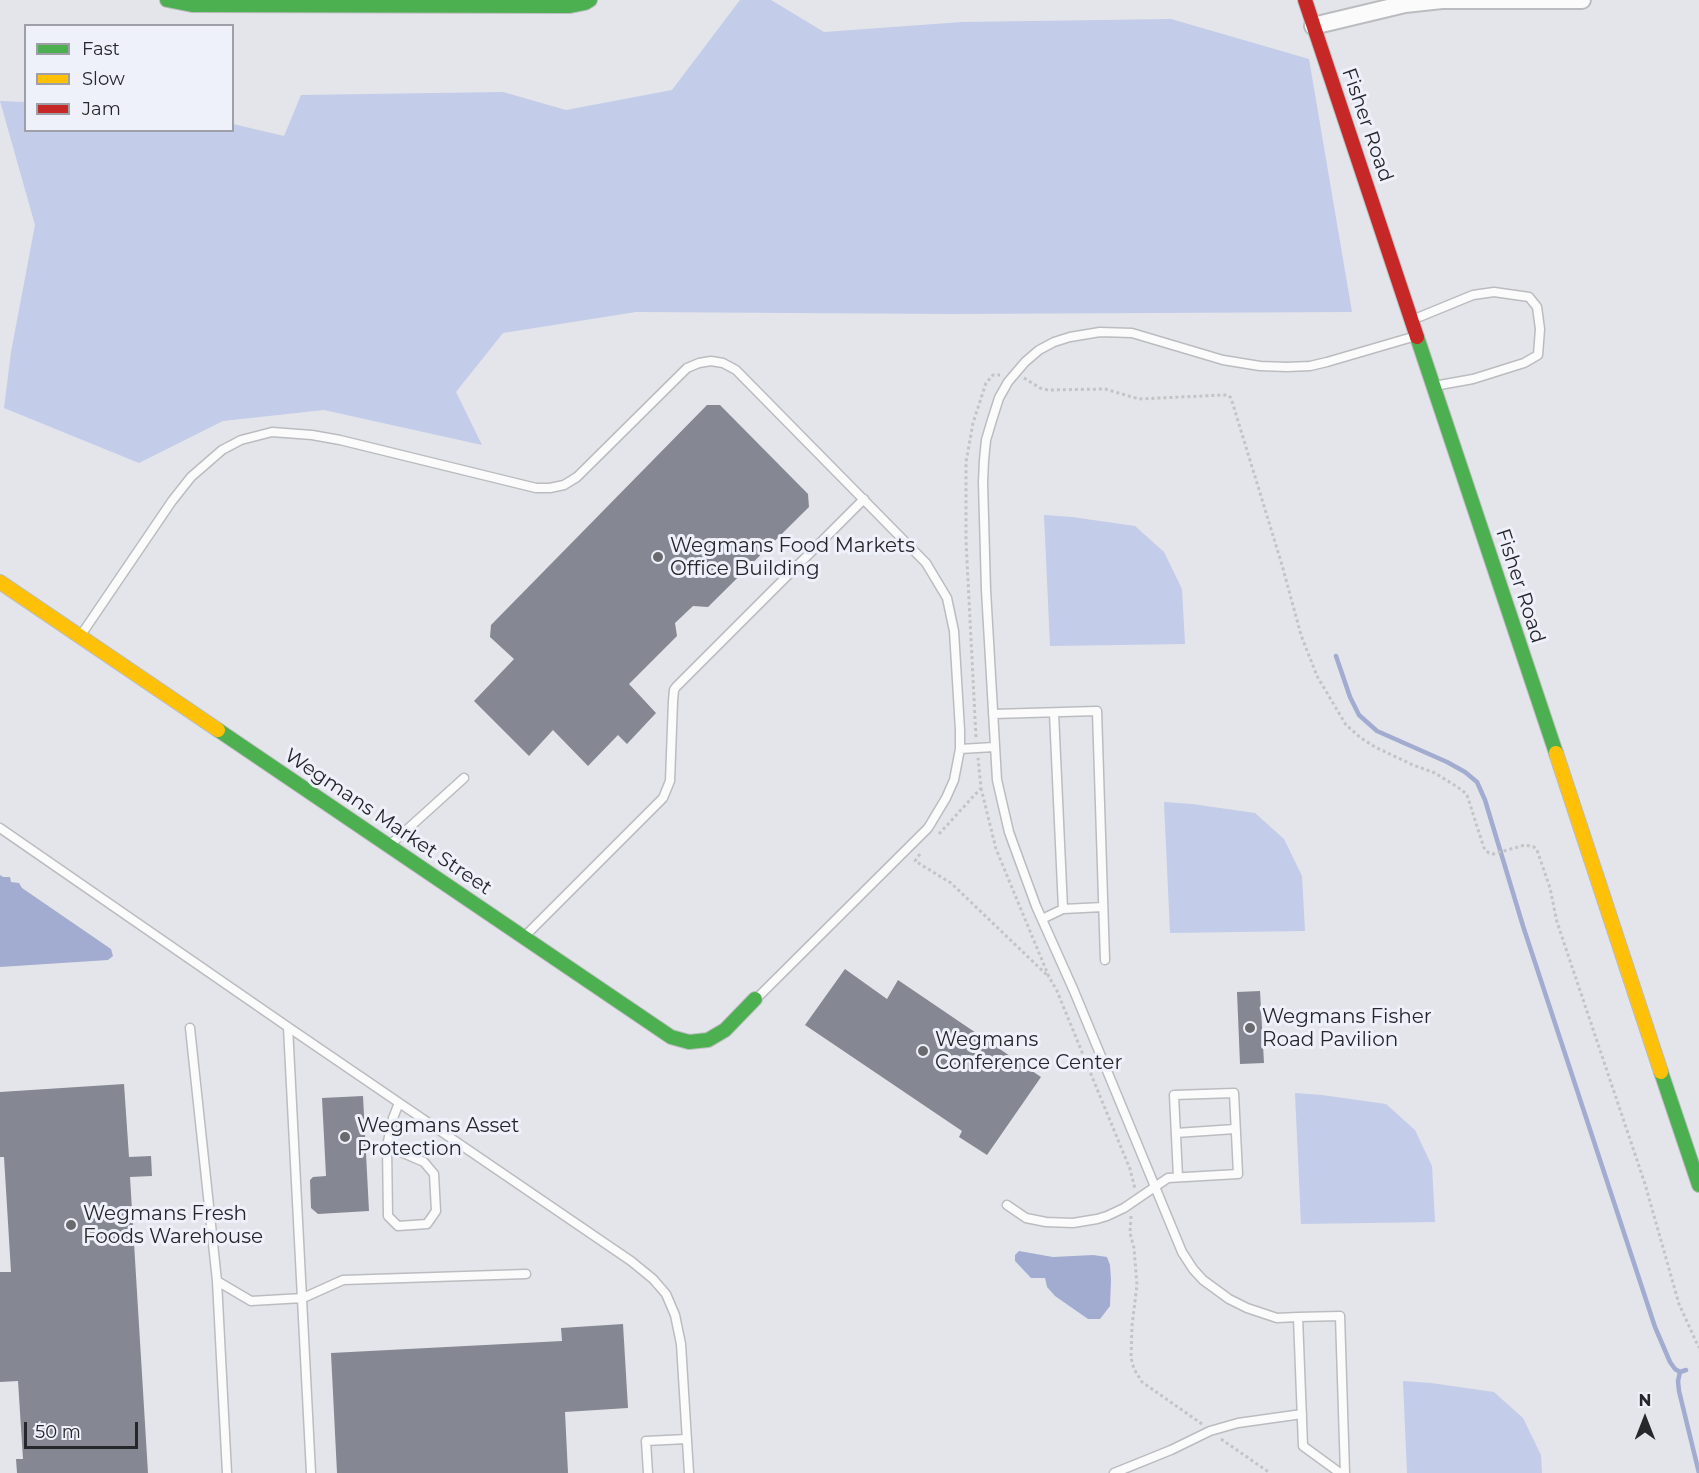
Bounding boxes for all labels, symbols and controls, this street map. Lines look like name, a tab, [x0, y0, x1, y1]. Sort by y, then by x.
legend	[24, 24, 234, 132]
text: Fast	[82, 38, 120, 60]
street label: Fisher Road	[1336, 65, 1398, 185]
text: Slow	[82, 68, 125, 90]
text: Jam	[82, 98, 121, 120]
street label: Fisher Road	[1490, 526, 1550, 646]
place label: Wegmans Food Markets Office Building	[670, 534, 915, 581]
marker: Wegmans Food Markets Office Building	[651, 550, 665, 564]
street label: Wegmans Market Street	[280, 744, 496, 900]
place label: Wegmans Fisher Road Pavilion	[1262, 1005, 1432, 1052]
marker: Wegmans Fisher Road Pavilion	[1243, 1021, 1257, 1035]
place label: Wegmans Conference Center	[935, 1028, 1122, 1075]
marker: Wegmans Conference Center	[916, 1044, 930, 1058]
place label: Wegmans Asset Protection	[357, 1114, 519, 1161]
marker: Wegmans Asset Protection	[338, 1130, 352, 1144]
place label: Wegmans Fresh Foods Warehouse	[83, 1202, 263, 1249]
marker: Wegmans Fresh Foods Warehouse	[64, 1218, 78, 1232]
north arrow	[1615, 1389, 1675, 1449]
text: N	[1639, 1391, 1651, 1410]
scale bar	[27, 1410, 141, 1448]
text: 50 m	[35, 1421, 81, 1443]

